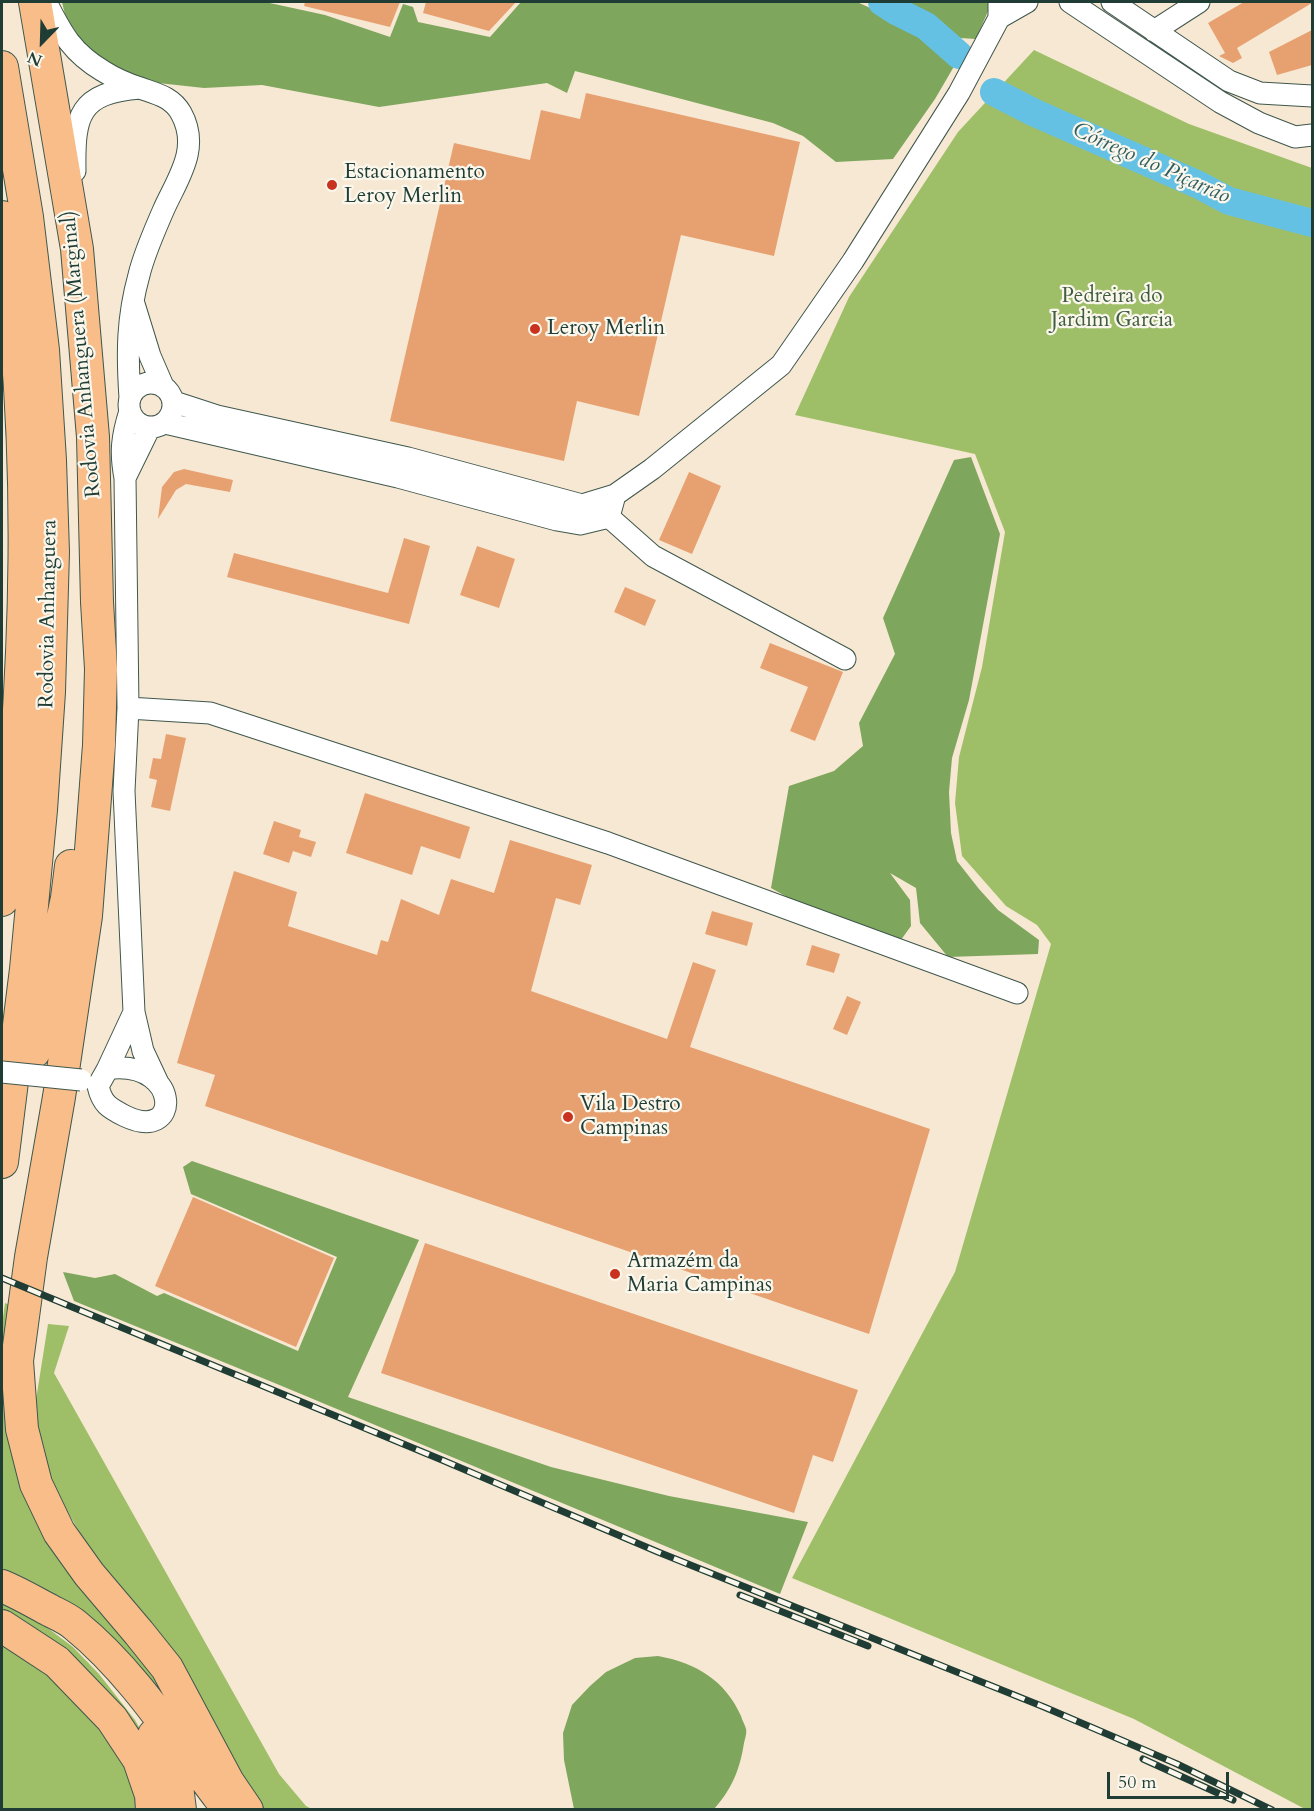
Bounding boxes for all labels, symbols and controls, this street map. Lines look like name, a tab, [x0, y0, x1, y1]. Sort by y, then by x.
north arrow	[12, 12, 72, 72]
text: N	[24, 46, 46, 71]
water label: Córrego do Piçarrão	[1068, 118, 1234, 210]
place label: Estacionamento Leroy Merlin	[344, 160, 485, 210]
marker: Estacionamento Leroy Merlin	[325, 178, 339, 192]
street label: Rodovia Anhanguera (Marginal)	[57, 209, 107, 499]
park label: Pedreira do Jardim Garcia	[1051, 284, 1173, 334]
place label: Leroy Merlin	[547, 316, 665, 342]
marker: Leroy Merlin	[528, 322, 542, 336]
street label: Rodovia Anhanguera	[35, 519, 63, 709]
place label: Vila Destro Campinas	[580, 1092, 681, 1142]
marker: Vila Destro Campinas	[561, 1110, 575, 1124]
place label: Armazém da Maria Campinas	[627, 1249, 772, 1299]
marker: Armazém da Maria Campinas	[608, 1267, 622, 1281]
scale bar	[1110, 1760, 1232, 1798]
text: 50 m	[1118, 1770, 1157, 1795]

